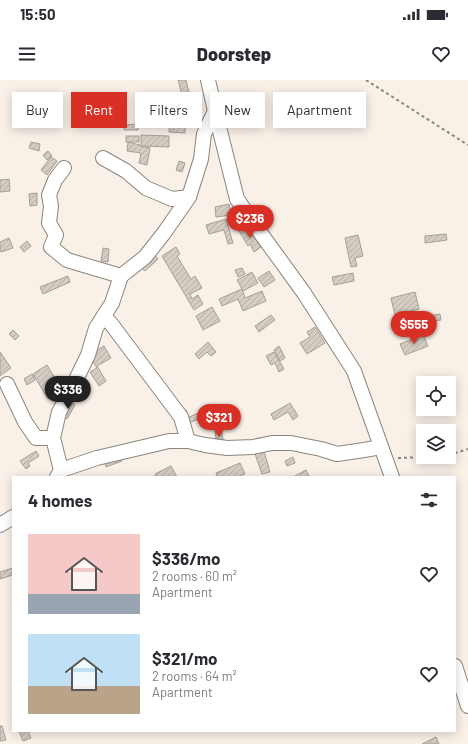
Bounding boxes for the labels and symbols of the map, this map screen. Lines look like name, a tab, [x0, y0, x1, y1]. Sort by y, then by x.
pin: $236	[226, 205, 274, 239]
pin: $555	[390, 311, 438, 345]
pin: $336	[44, 376, 92, 410]
pin: $321	[195, 404, 243, 438]

